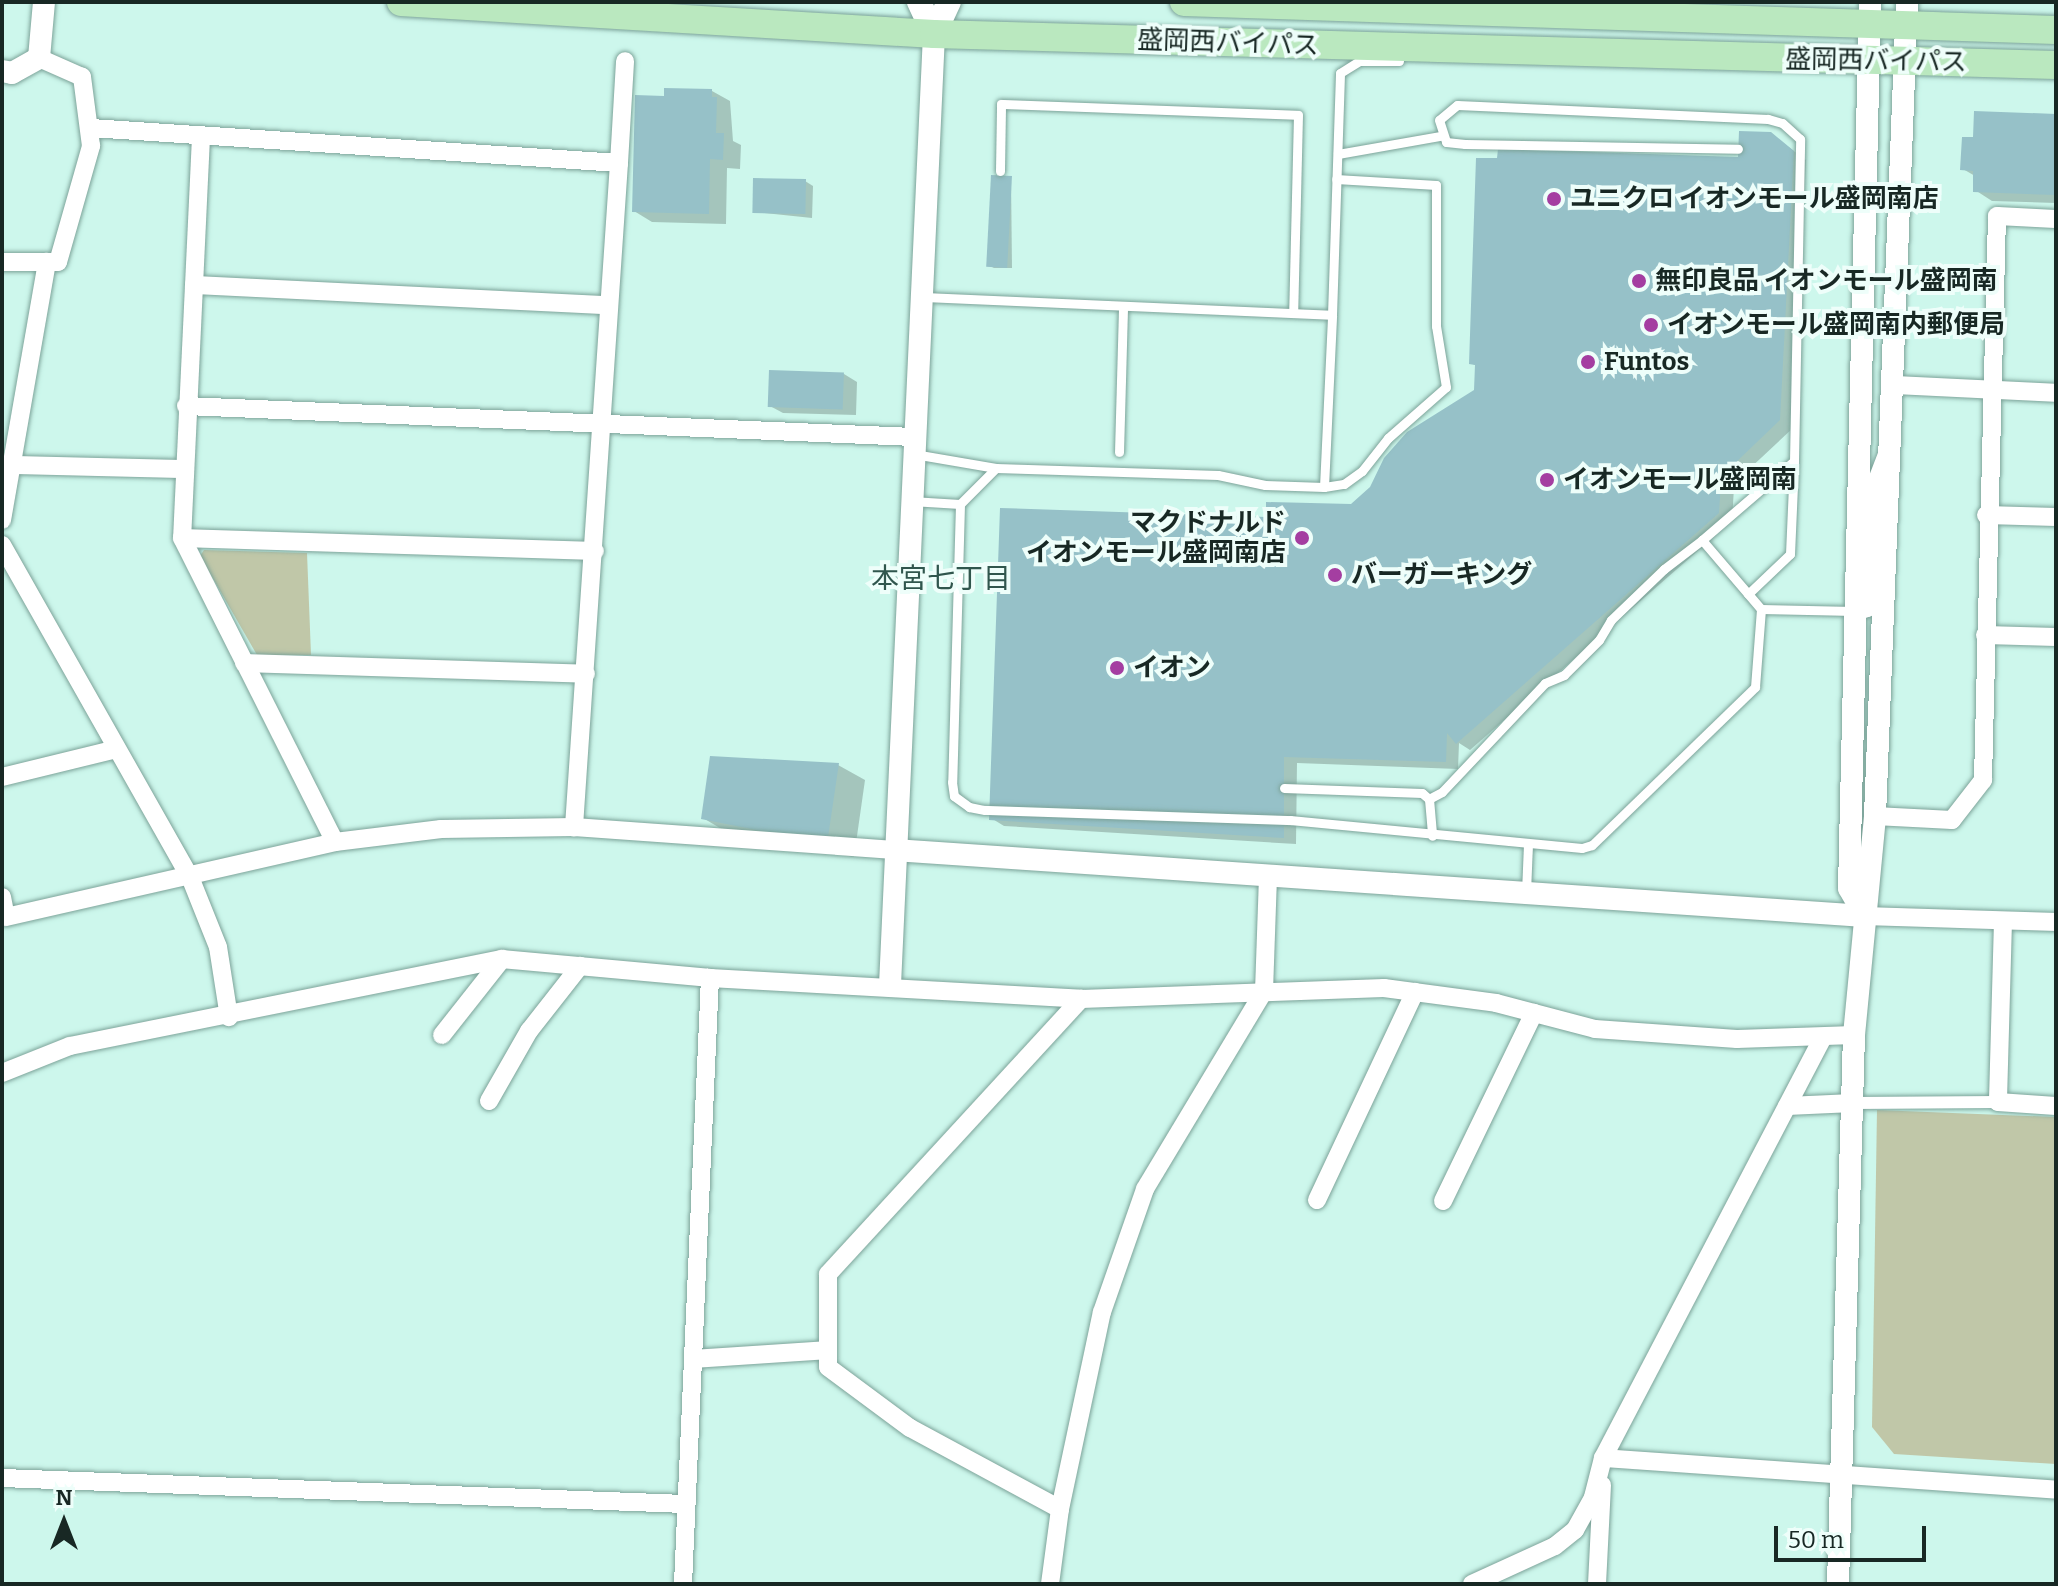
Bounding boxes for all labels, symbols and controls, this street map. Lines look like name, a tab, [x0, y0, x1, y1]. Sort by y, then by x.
street label: 盛岡西バイパス	[1137, 24, 1319, 62]
street label: 盛岡西バイパス	[1785, 44, 1967, 78]
place label: ユニクロ イオンモール盛岡南店	[1570, 183, 1939, 215]
marker: ユニクロ イオンモール盛岡南店	[1545, 190, 1563, 208]
place label: 無印良品 イオンモール盛岡南	[1655, 265, 1998, 297]
marker: 無印良品 イオンモール盛岡南	[1630, 272, 1648, 290]
place label: イオンモール盛岡南内郵便局	[1667, 309, 2005, 341]
marker: イオンモール盛岡南内郵便局	[1642, 316, 1660, 334]
place label: Funtos	[1604, 346, 1689, 378]
marker: Funtos	[1579, 353, 1597, 371]
place label: イオンモール盛岡南	[1563, 464, 1797, 496]
marker: イオンモール盛岡南	[1538, 471, 1556, 489]
place label: マクドナルド イオンモール盛岡南店	[1026, 507, 1286, 568]
marker: マクドナルド イオンモール盛岡南店	[1293, 529, 1311, 547]
place label: バーガーキング	[1351, 559, 1533, 591]
district label: 本宮七丁目	[871, 562, 1011, 596]
marker: バーガーキング	[1326, 566, 1344, 584]
place label: イオン	[1133, 652, 1211, 684]
marker: イオン	[1108, 659, 1126, 677]
north arrow	[24, 1482, 104, 1562]
text: N	[56, 1484, 72, 1511]
scale bar	[1778, 1510, 1930, 1560]
text: 50 m	[1788, 1526, 1844, 1554]

